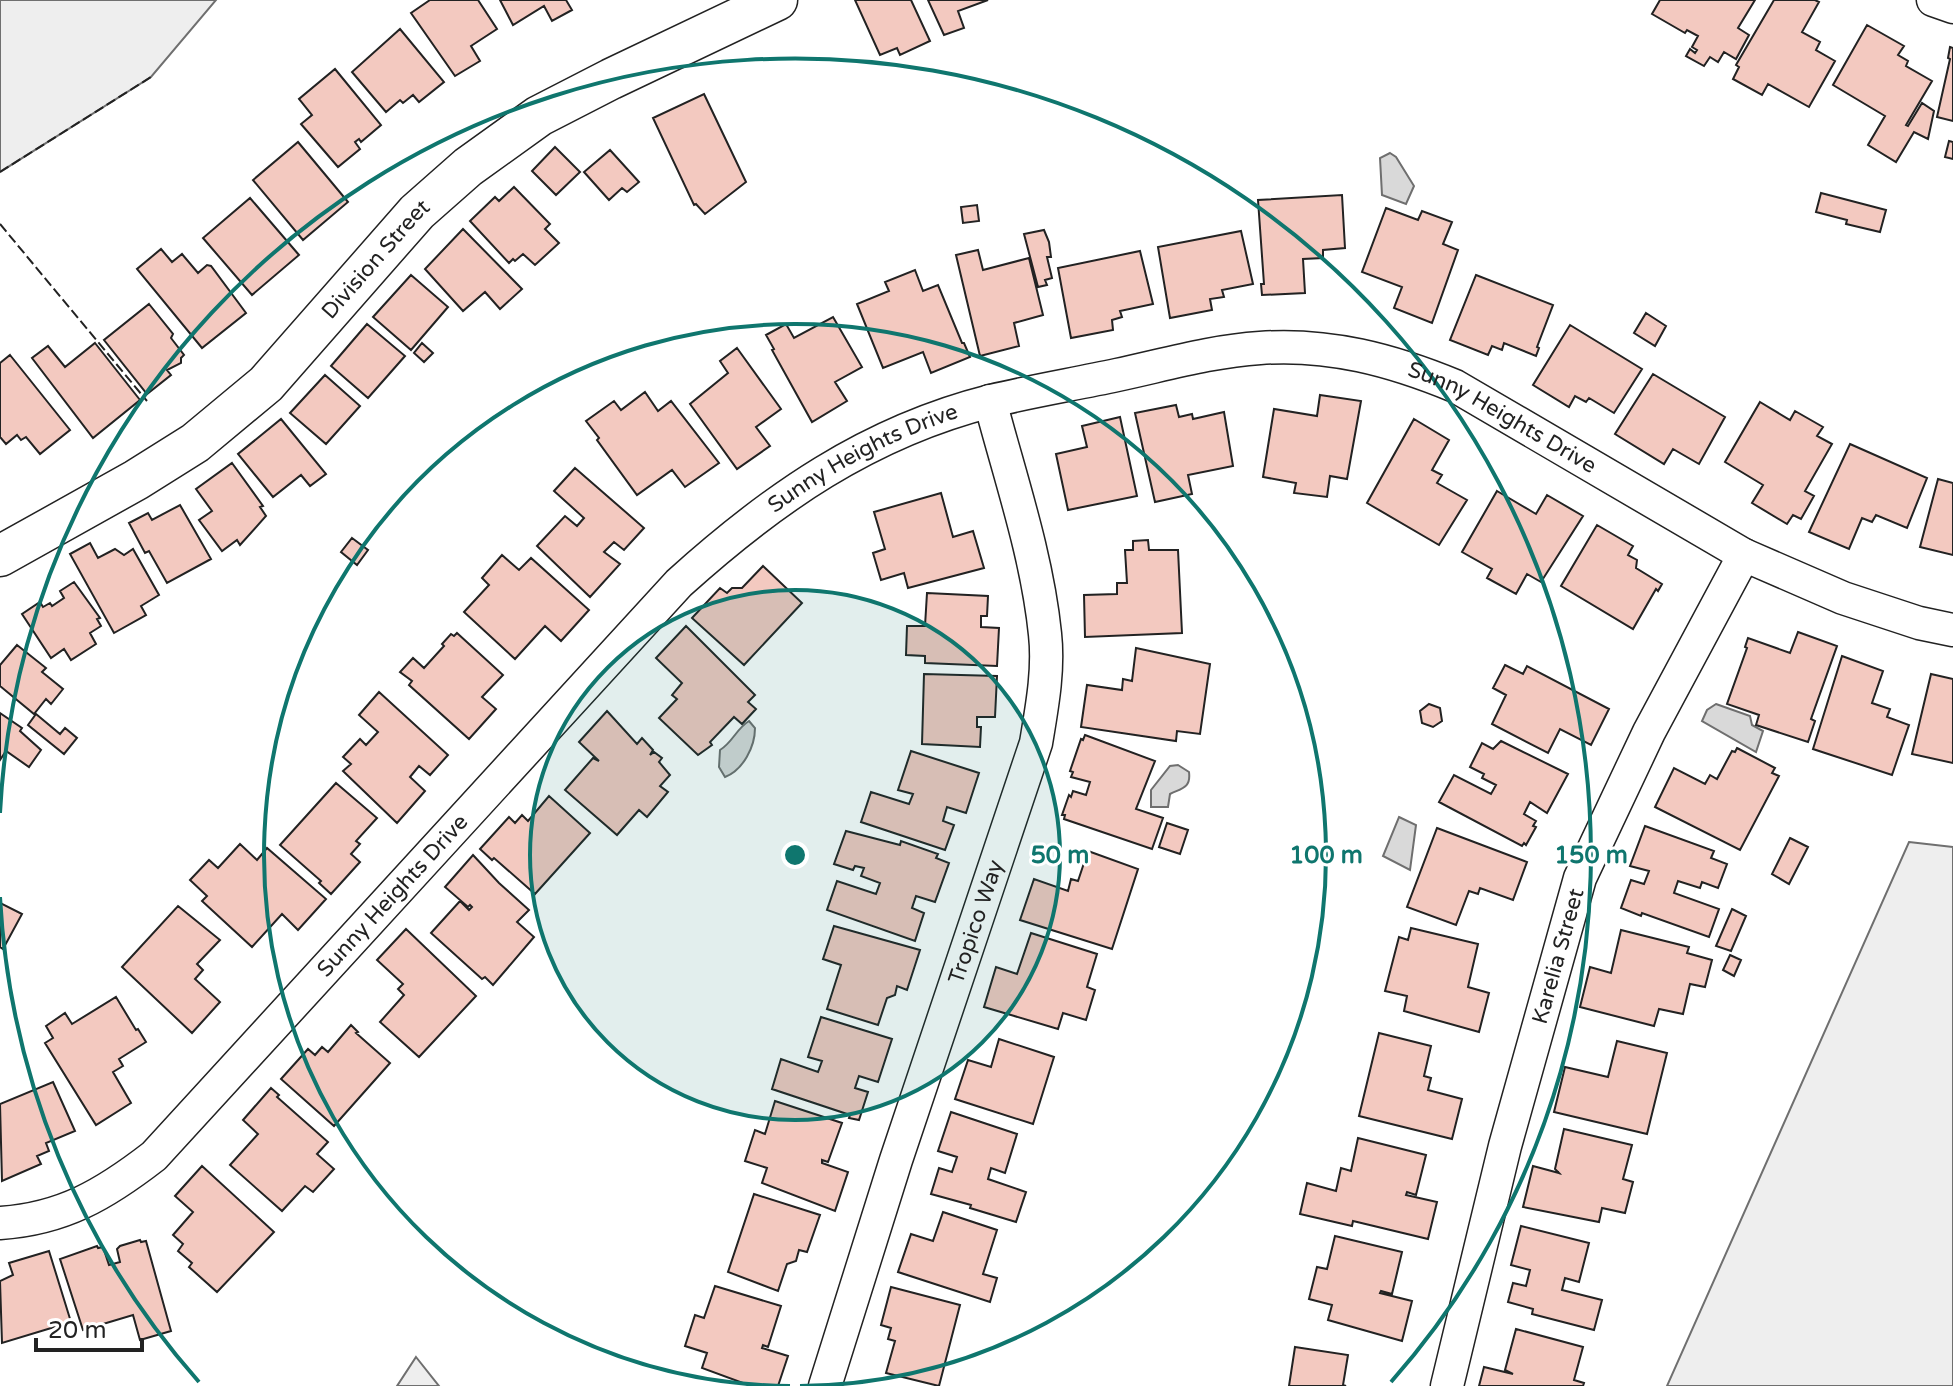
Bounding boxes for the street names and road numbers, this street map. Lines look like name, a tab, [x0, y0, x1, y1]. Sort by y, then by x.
street label: Division Street	[316, 194, 435, 324]
street label: Sunny Heights Drive	[1404, 356, 1601, 479]
street label: Sunny Heights Drive	[763, 398, 961, 518]
street label: Sunny Heights Drive	[312, 809, 473, 982]
street label: Tropico Way	[943, 856, 1009, 987]
street label: Karelia Street	[1527, 885, 1589, 1027]

